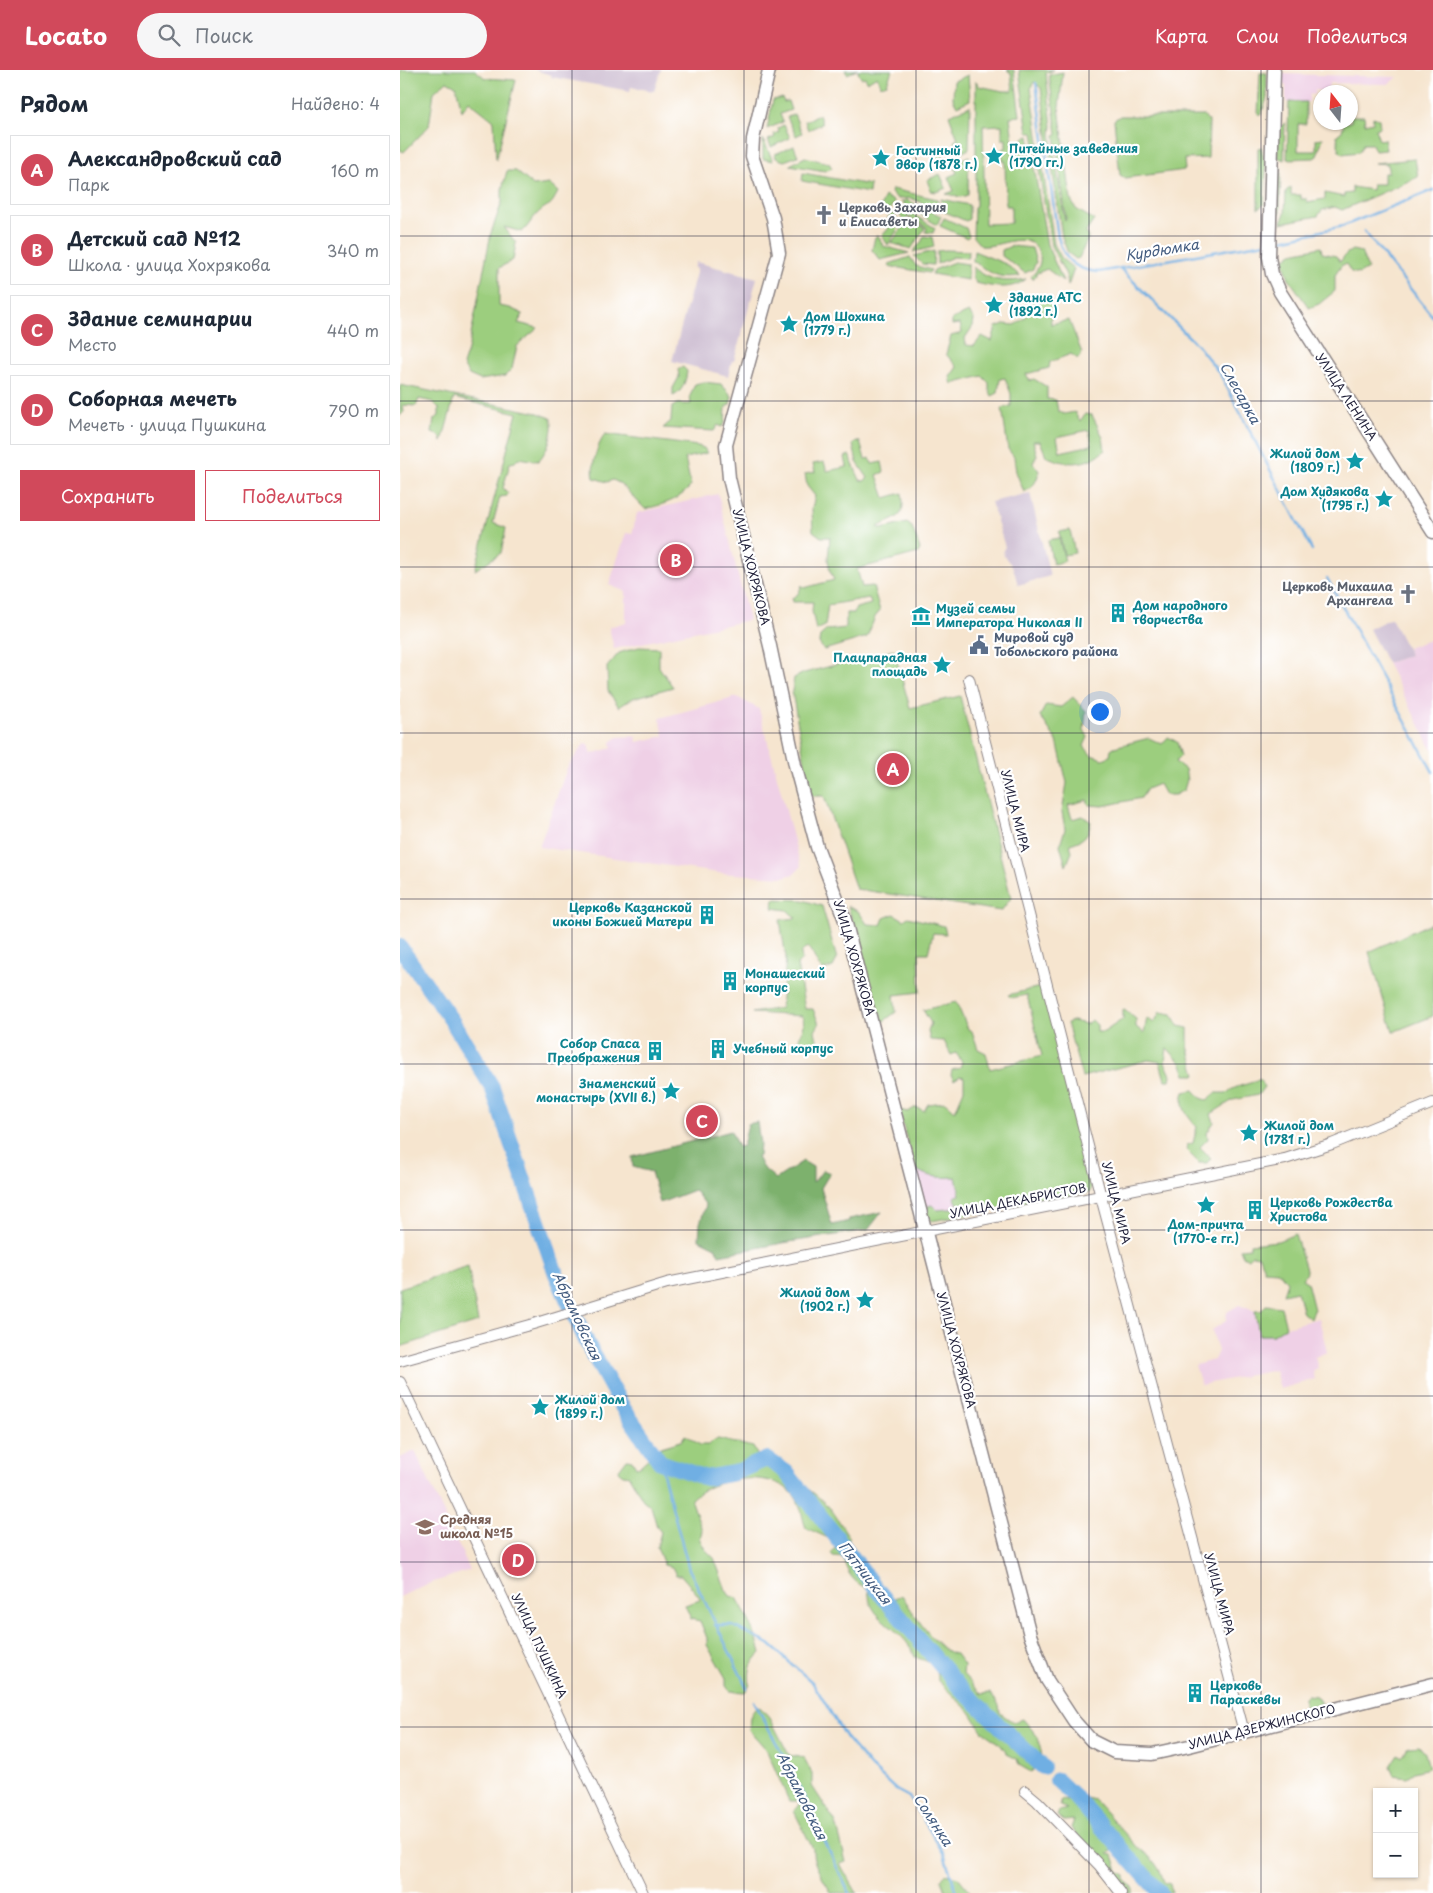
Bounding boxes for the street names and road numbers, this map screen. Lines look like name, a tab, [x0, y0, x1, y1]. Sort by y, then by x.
street label: УЛИЦА ЛЕНИНА	[1312, 349, 1382, 444]
street label: УЛИЦА ХОХРЯКОВА	[729, 507, 775, 627]
street label: УЛИЦА МИРА	[997, 768, 1035, 854]
street label: УЛИЦА ХОХРЯКОВА	[830, 898, 880, 1018]
street label: УЛИЦА МИРА	[1098, 1160, 1136, 1246]
street label: УЛИЦА ДЕКАБРИСТОВ	[948, 1178, 1088, 1222]
street label: УЛИЦА ХОХРЯКОВА	[933, 1290, 981, 1410]
street label: УЛИЦА МИРА	[1200, 1551, 1240, 1637]
street label: УЛИЦА ПУШКИНА	[508, 1590, 572, 1701]
street label: УЛИЦА ДЗЕРЖИНСКОГО	[1186, 1699, 1337, 1753]

